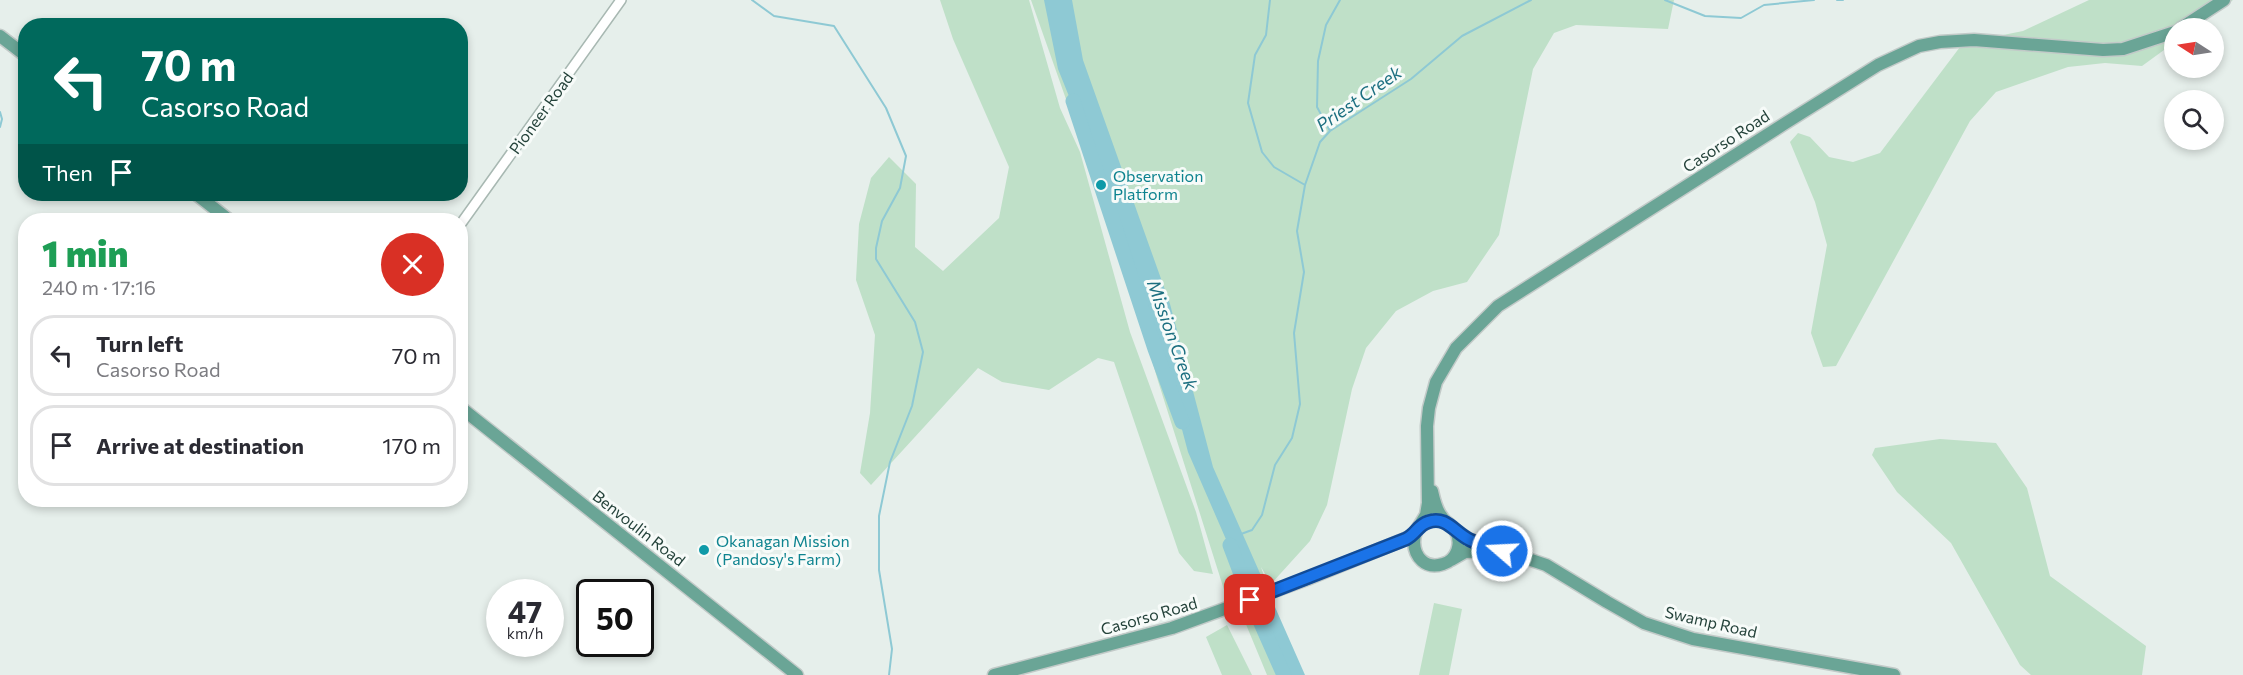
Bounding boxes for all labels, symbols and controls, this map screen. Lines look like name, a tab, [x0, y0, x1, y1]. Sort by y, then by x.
north arrow	[2164, 18, 2224, 78]
map controls	[2164, 18, 2224, 150]
text: 70 m	[141, 38, 236, 90]
icon: left	[42, 42, 120, 120]
water label: Priest Creek	[1311, 60, 1407, 136]
street label: Pioneer Road	[505, 68, 577, 157]
text: Casorso Road	[141, 90, 309, 123]
button: search	[2164, 90, 2224, 150]
street label: Casorso Road	[1679, 106, 1773, 176]
icon: arrive	[105, 156, 138, 189]
text: Then	[42, 159, 93, 186]
place label: Observation Platform	[1113, 166, 1203, 203]
marker: Observation Platform	[1094, 178, 1108, 192]
text: 1 min	[42, 230, 128, 274]
button: close	[381, 233, 444, 296]
text: 240 m · 17:16	[42, 275, 156, 299]
water label: Mission Creek	[1143, 277, 1203, 394]
text: Turn left	[96, 330, 183, 357]
icon: left	[45, 339, 78, 372]
text: 70 m	[392, 342, 441, 369]
text: Casorso Road	[96, 357, 220, 381]
icon: arrive	[45, 429, 78, 462]
text: Arrive at destination	[96, 432, 304, 459]
text: 170 m	[382, 432, 441, 459]
street label: Benvoulin Road	[589, 486, 689, 570]
position arrow	[1470, 519, 1534, 583]
place label: Okanagan Mission (Pandosy's Farm)	[716, 531, 850, 568]
marker: Okanagan Mission (Pandosy's Farm)	[697, 543, 711, 557]
pin	[1224, 574, 1275, 625]
speed limit sign: 50	[576, 579, 654, 657]
icon: arrive	[1233, 583, 1266, 616]
text: 47	[508, 592, 542, 629]
street label: Casorso Road	[1098, 593, 1199, 638]
street label: Swamp Road	[1663, 602, 1759, 641]
text: km/h	[507, 624, 543, 642]

